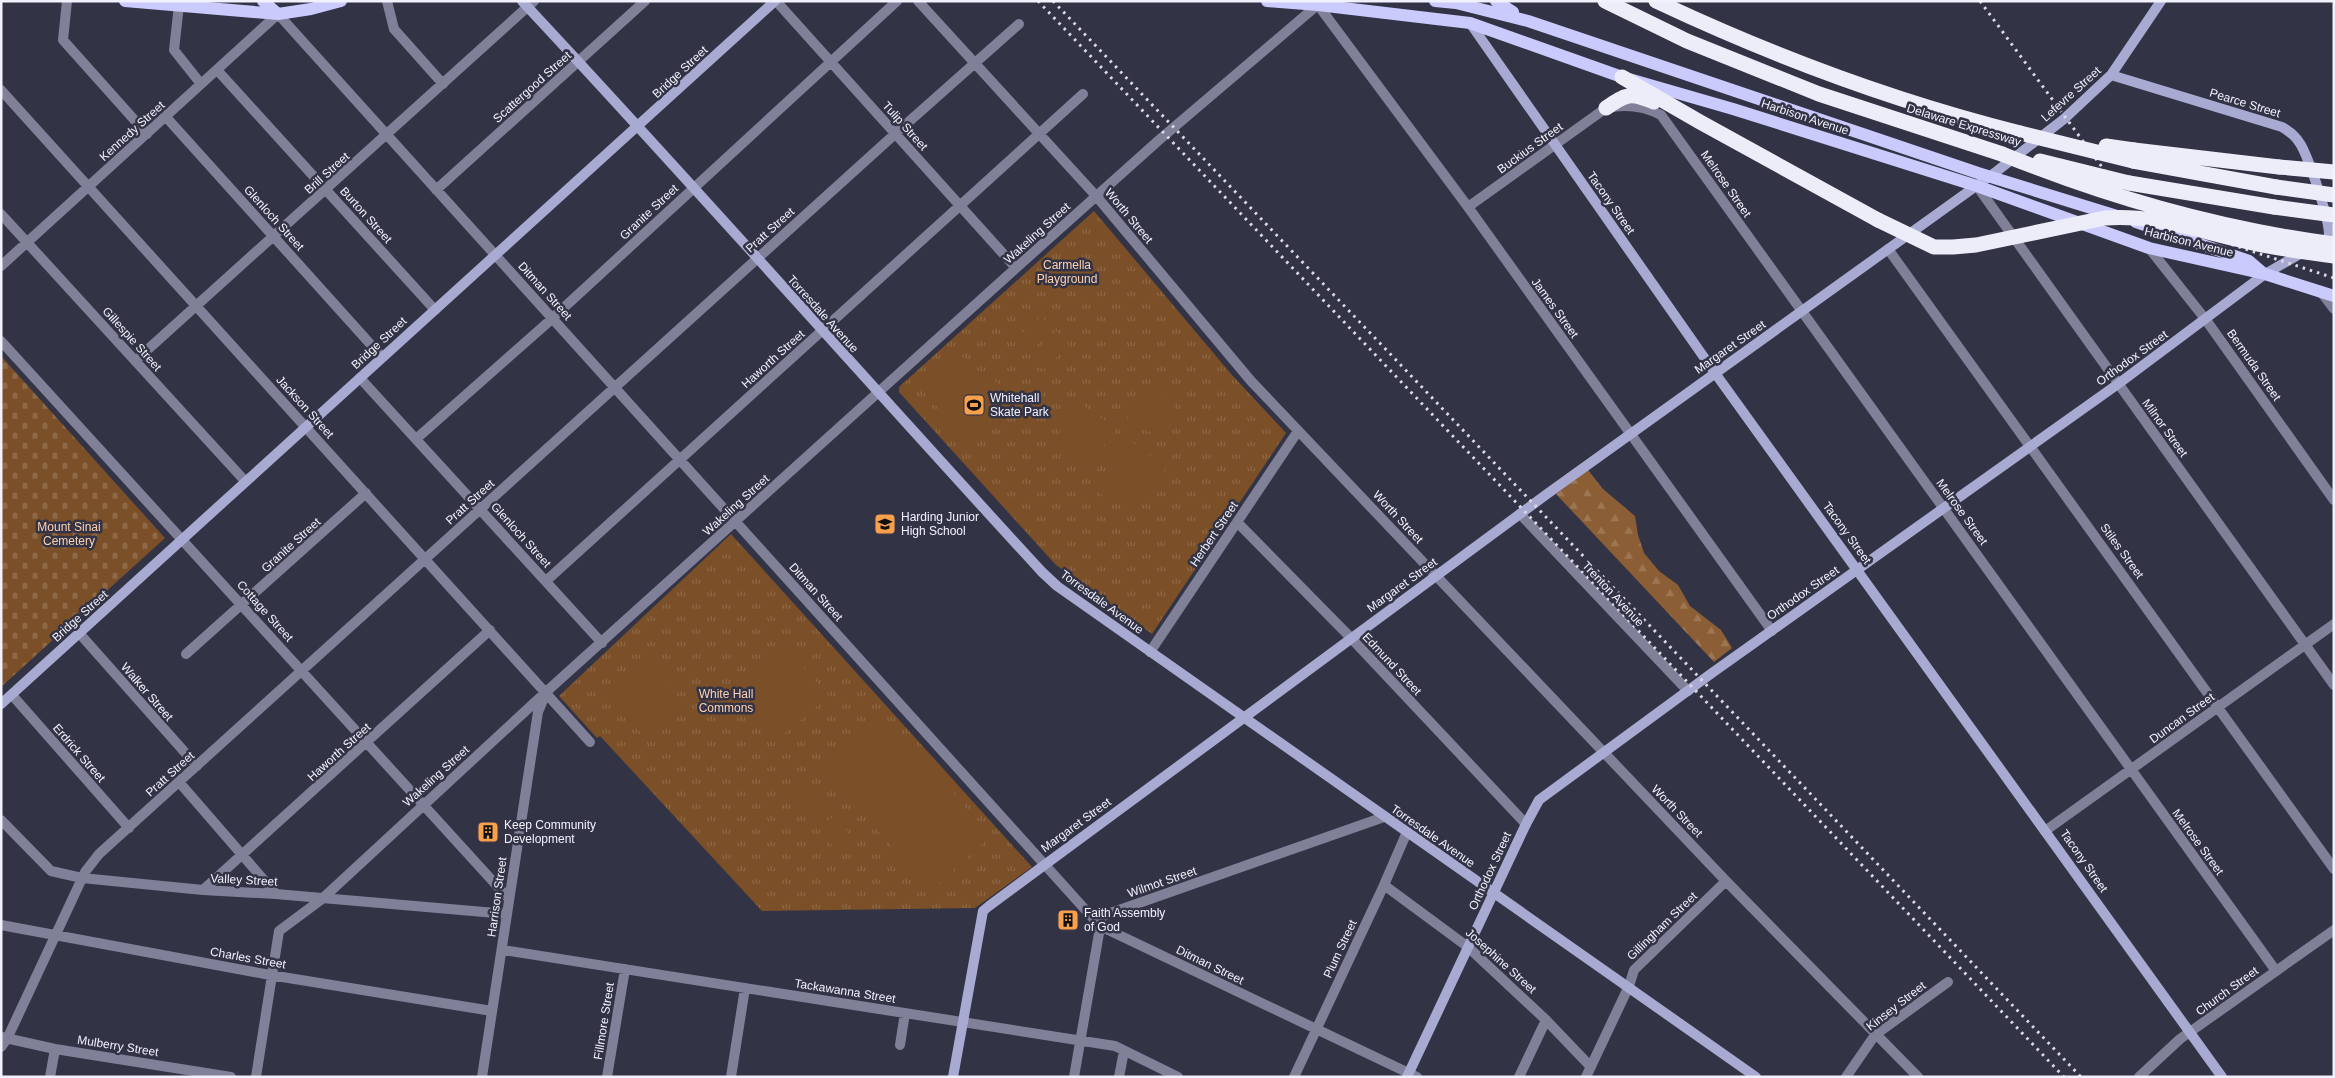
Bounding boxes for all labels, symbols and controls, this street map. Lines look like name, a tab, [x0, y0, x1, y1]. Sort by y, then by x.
street label: Bridge Street	[650, 43, 711, 101]
street label: Scattergood Street	[490, 48, 574, 126]
street label: Lefevre Street	[2038, 63, 2104, 124]
street label: Pearce Street	[2208, 86, 2283, 121]
street label: Harbison Avenue	[1759, 96, 1851, 138]
street label: Kennedy Street	[97, 98, 168, 164]
street label: Tulip Street	[879, 99, 931, 154]
street label: Delaware Expressway	[1905, 101, 2023, 149]
street label: Buckius Street	[1495, 119, 1566, 176]
street label: Melrose Street	[1698, 148, 1754, 221]
street label: Brill Street	[302, 149, 353, 197]
street label: Tacony Street	[1584, 169, 1638, 238]
street label: Granite Street	[617, 181, 682, 243]
street label: Glenloch Street	[241, 183, 307, 254]
street label: Burton Street	[337, 184, 395, 246]
street label: Worth Street	[1102, 186, 1156, 247]
street label: Wakeling Street	[1001, 199, 1073, 266]
street label: Pratt Street	[743, 204, 798, 256]
street label: Harbison Avenue	[2143, 224, 2235, 260]
park label: Carmella Playground	[1037, 258, 1097, 286]
street label: Ditman Street	[515, 259, 575, 323]
street label: Torresdale Avenue	[785, 272, 862, 356]
street label: James Street	[1529, 275, 1582, 341]
street label: Gillespie Street	[100, 304, 165, 374]
street label: Bridge Street	[349, 314, 410, 372]
street label: Margaret Street	[1692, 317, 1769, 377]
street label: Haworth Street	[739, 327, 808, 391]
street label: Orthodox Street	[2094, 327, 2171, 389]
street label: Bermuda Street	[2224, 327, 2284, 404]
street label: Jackson Street	[273, 373, 337, 442]
place label: Whitehall Skate Park	[990, 391, 1050, 419]
sports icon: Whitehall Skate Park	[962, 393, 986, 417]
street label: Milnor Street	[2139, 396, 2191, 460]
street label: Wakeling Street	[700, 471, 772, 538]
street label: Pratt Street	[443, 476, 498, 528]
street label: Melrose Street	[1933, 476, 1991, 548]
street label: Worth Street	[1370, 488, 1426, 547]
street label: Herbert Street	[1187, 498, 1241, 569]
street label: Tacony Street	[1820, 499, 1875, 567]
street label: Glenloch Street	[488, 500, 554, 571]
place label: Harding Junior High School	[901, 510, 979, 538]
school or university icon: Harding Junior High School	[873, 512, 897, 536]
street label: Granite Street	[259, 514, 324, 575]
park label: Mount Sinai Cemetery	[37, 520, 101, 548]
street label: Stiles Street	[2097, 521, 2147, 582]
street label: Margaret Street	[1364, 554, 1440, 615]
street label: Trenton Avenue	[1579, 558, 1647, 630]
street label: Ditman Street	[786, 560, 846, 624]
street label: Orthodox Street	[1764, 563, 1842, 623]
street label: Torresdale Avenue	[1058, 567, 1146, 637]
street label: Cottage Street	[234, 578, 297, 645]
street label: Bridge Street	[49, 587, 111, 645]
street label: Edmund Street	[1360, 630, 1425, 699]
street label: Walker Street	[118, 660, 176, 724]
park label: White Hall Commons	[699, 687, 753, 715]
street label: Duncan Street	[2147, 689, 2218, 746]
street label: Haworth Street	[305, 720, 374, 784]
street label: Erdrick Street	[50, 721, 109, 786]
street label: Wakeling Street	[400, 742, 472, 809]
street label: Pratt Street	[143, 748, 198, 800]
street label: Worth Street	[1649, 782, 1706, 840]
street label: Margaret Street	[1038, 794, 1114, 855]
street label: Torresdale Avenue	[1388, 802, 1478, 870]
street label: Melrose Street	[2169, 806, 2227, 878]
place label: Keep Community Development	[504, 818, 596, 846]
building icon: Keep Community Development	[476, 820, 500, 844]
street label: Tacony Street	[2057, 827, 2111, 896]
street label: Orthodox Street	[1466, 829, 1515, 912]
street label: Harrison Street	[484, 855, 510, 938]
street label: Wilmot Street	[1126, 863, 1199, 900]
street label: Valley Street	[210, 871, 279, 889]
street label: Gillingham Street	[1624, 889, 1700, 963]
place label: Faith Assembly of God	[1084, 906, 1165, 934]
building icon: Faith Assembly of God	[1056, 908, 1080, 932]
street label: Plum Street	[1320, 917, 1360, 980]
street label: Josephine Street	[1463, 926, 1540, 997]
street label: Ditman Street	[1174, 943, 1247, 988]
street label: Charles Street	[209, 944, 288, 972]
street label: Church Street	[2193, 963, 2262, 1018]
street label: Tackawanna Street	[794, 976, 897, 1006]
street label: Kinsey Street	[1864, 978, 1929, 1033]
street label: Fillmore Street	[591, 981, 617, 1061]
street label: Mulberry Street	[76, 1033, 160, 1059]

